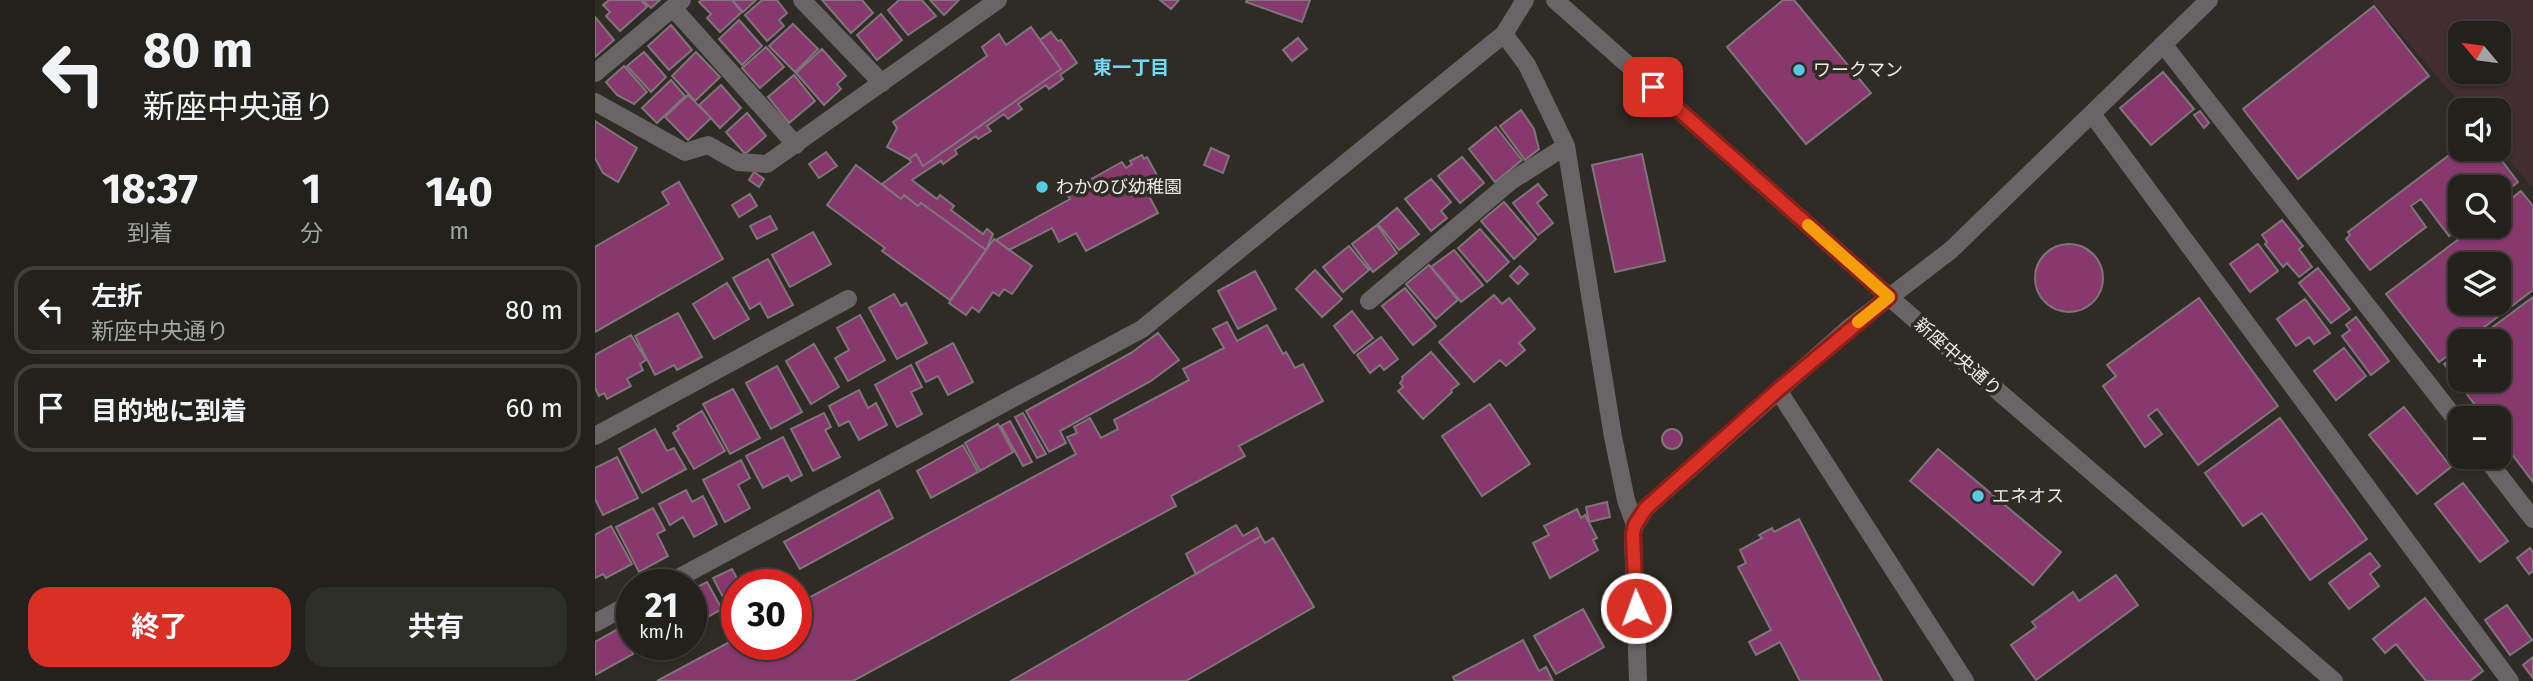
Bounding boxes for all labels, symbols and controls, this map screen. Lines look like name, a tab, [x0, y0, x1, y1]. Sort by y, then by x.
text: 80 m	[143, 21, 253, 80]
north arrow	[2448, 21, 2511, 84]
map controls	[2448, 21, 2511, 469]
icon: left	[28, 28, 119, 119]
district label: 東一丁目	[1093, 56, 1169, 79]
pin	[1623, 57, 1683, 117]
place label: ワークマン	[1813, 59, 1903, 81]
marker: ワークマン	[1791, 62, 1807, 78]
icon: arrive	[1634, 68, 1672, 106]
text: 新座中央通り	[143, 88, 335, 126]
button: sound	[2448, 98, 2511, 161]
text: 18:37	[102, 164, 198, 214]
text: 1	[302, 164, 321, 214]
text: 140	[425, 167, 493, 217]
button: search	[2448, 175, 2511, 238]
place label: わかのび幼稚園	[1056, 176, 1182, 198]
marker: わかのび幼稚園	[1034, 179, 1050, 195]
text: m	[449, 217, 469, 245]
text: 到着	[127, 219, 173, 247]
text: 分	[300, 219, 323, 247]
button: layers	[2448, 252, 2511, 315]
text: 左折	[91, 281, 143, 312]
icon: left	[32, 291, 70, 329]
text: 80 m	[505, 295, 563, 326]
street label: 新座中央通り	[1910, 313, 2006, 401]
text: 新座中央通り	[91, 317, 229, 345]
button: +	[2448, 329, 2511, 392]
icon: arrive	[32, 389, 70, 427]
text: 60 m	[505, 393, 563, 424]
text: 目的地に到着	[91, 396, 247, 427]
button: −	[2448, 406, 2511, 469]
place label: エネオス	[1992, 485, 2064, 507]
marker: エネオス	[1970, 488, 1986, 504]
speed limit sign: 30	[721, 569, 812, 660]
position arrow	[1599, 571, 1673, 645]
text: 21	[645, 584, 678, 626]
button: 終了	[28, 587, 291, 667]
button: 共有	[305, 587, 567, 667]
text: km/h	[639, 621, 684, 643]

